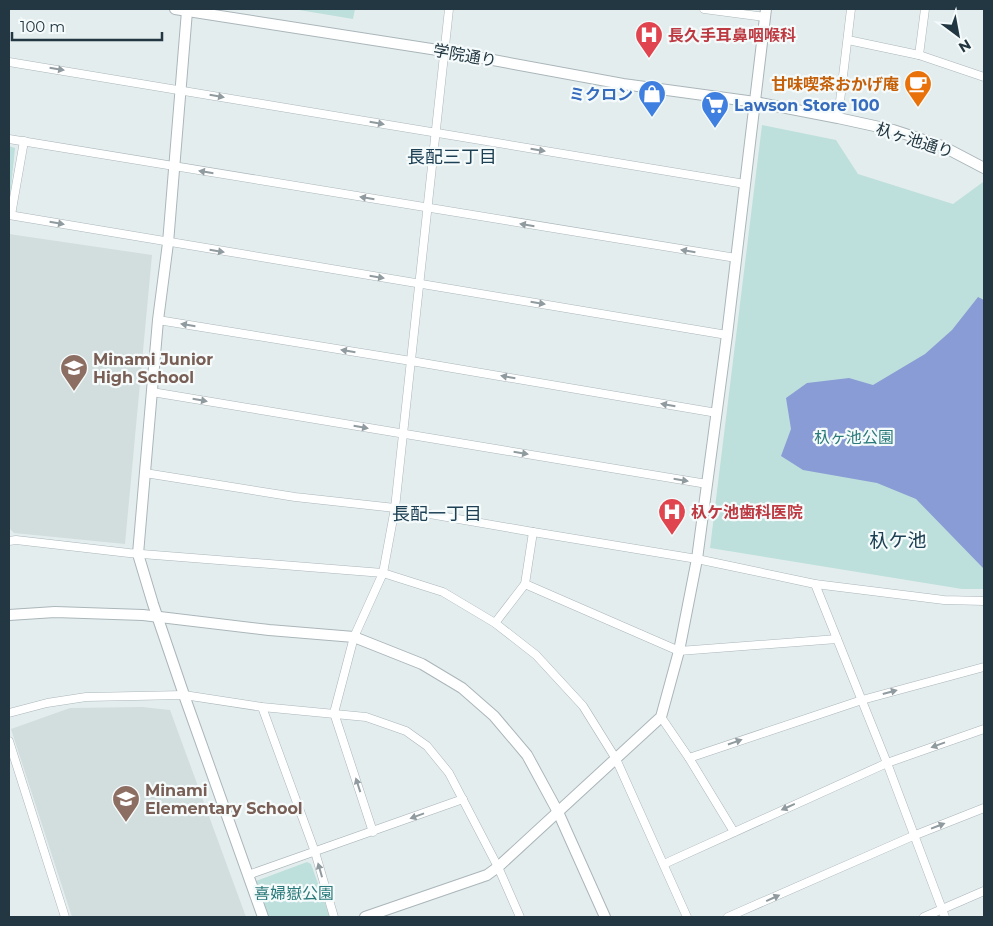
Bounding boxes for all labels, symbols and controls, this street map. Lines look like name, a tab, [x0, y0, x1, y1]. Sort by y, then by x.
scale bar	[12, 10, 162, 42]
north arrow	[933, 10, 983, 60]
text: 100 m	[20, 17, 65, 36]
hospital icon: 長久手耳鼻咽喉科	[634, 20, 664, 59]
place label: 長久手耳鼻咽喉科	[668, 26, 796, 45]
text: N	[955, 35, 974, 57]
street label: 学院通り	[432, 41, 498, 70]
one-way arrow	[49, 66, 65, 74]
cafe icon: 甘味喫茶おかげ庵	[903, 69, 933, 108]
place label: 甘味喫茶おかげ庵	[771, 75, 899, 94]
shop icon: ミクロン	[637, 79, 667, 118]
place label: ミクロン	[569, 85, 633, 104]
supermarket icon: Lawson Store 100	[700, 90, 730, 129]
one-way arrow	[210, 92, 226, 100]
place label: Lawson Store 100	[734, 96, 880, 115]
street label: 杁ヶ池通り	[874, 119, 956, 162]
one-way arrow	[370, 120, 386, 128]
district label: 長配三丁目	[407, 146, 497, 168]
one-way arrow	[530, 146, 546, 154]
one-way arrow	[198, 167, 214, 175]
one-way arrow	[358, 194, 374, 202]
one-way arrow	[49, 220, 65, 228]
one-way arrow	[519, 220, 535, 228]
one-way arrow	[679, 246, 695, 254]
one-way arrow	[209, 247, 225, 255]
one-way arrow	[370, 273, 386, 281]
one-way arrow	[530, 300, 546, 308]
one-way arrow	[179, 321, 195, 329]
one-way arrow	[340, 346, 356, 354]
place label: Minami Junior High School	[93, 350, 213, 387]
school or university icon: Minami Junior High School	[59, 353, 89, 392]
one-way arrow	[500, 373, 516, 381]
one-way arrow	[193, 396, 209, 404]
one-way arrow	[660, 400, 676, 408]
one-way arrow	[353, 423, 369, 431]
park label: 杁ヶ池公園	[814, 428, 894, 447]
one-way arrow	[513, 450, 529, 458]
one-way arrow	[674, 476, 690, 484]
hospital icon: 杁ケ池歯科医院	[657, 497, 687, 536]
district label: 長配一丁目	[392, 503, 482, 525]
place label: 杁ケ池歯科医院	[691, 503, 803, 522]
district label: 杁ケ池	[869, 529, 927, 552]
one-way arrow	[882, 688, 897, 696]
one-way arrow	[728, 738, 743, 746]
one-way arrow	[931, 742, 946, 749]
one-way arrow	[353, 778, 361, 793]
place label: Minami Elementary School	[145, 781, 303, 818]
school or university icon: Minami Elementary School	[111, 784, 141, 823]
one-way arrow	[781, 804, 795, 812]
one-way arrow	[409, 812, 424, 820]
one-way arrow	[931, 822, 946, 830]
one-way arrow	[316, 863, 324, 878]
park label: 喜婦嶽公園	[254, 884, 334, 903]
one-way arrow	[766, 893, 780, 901]

